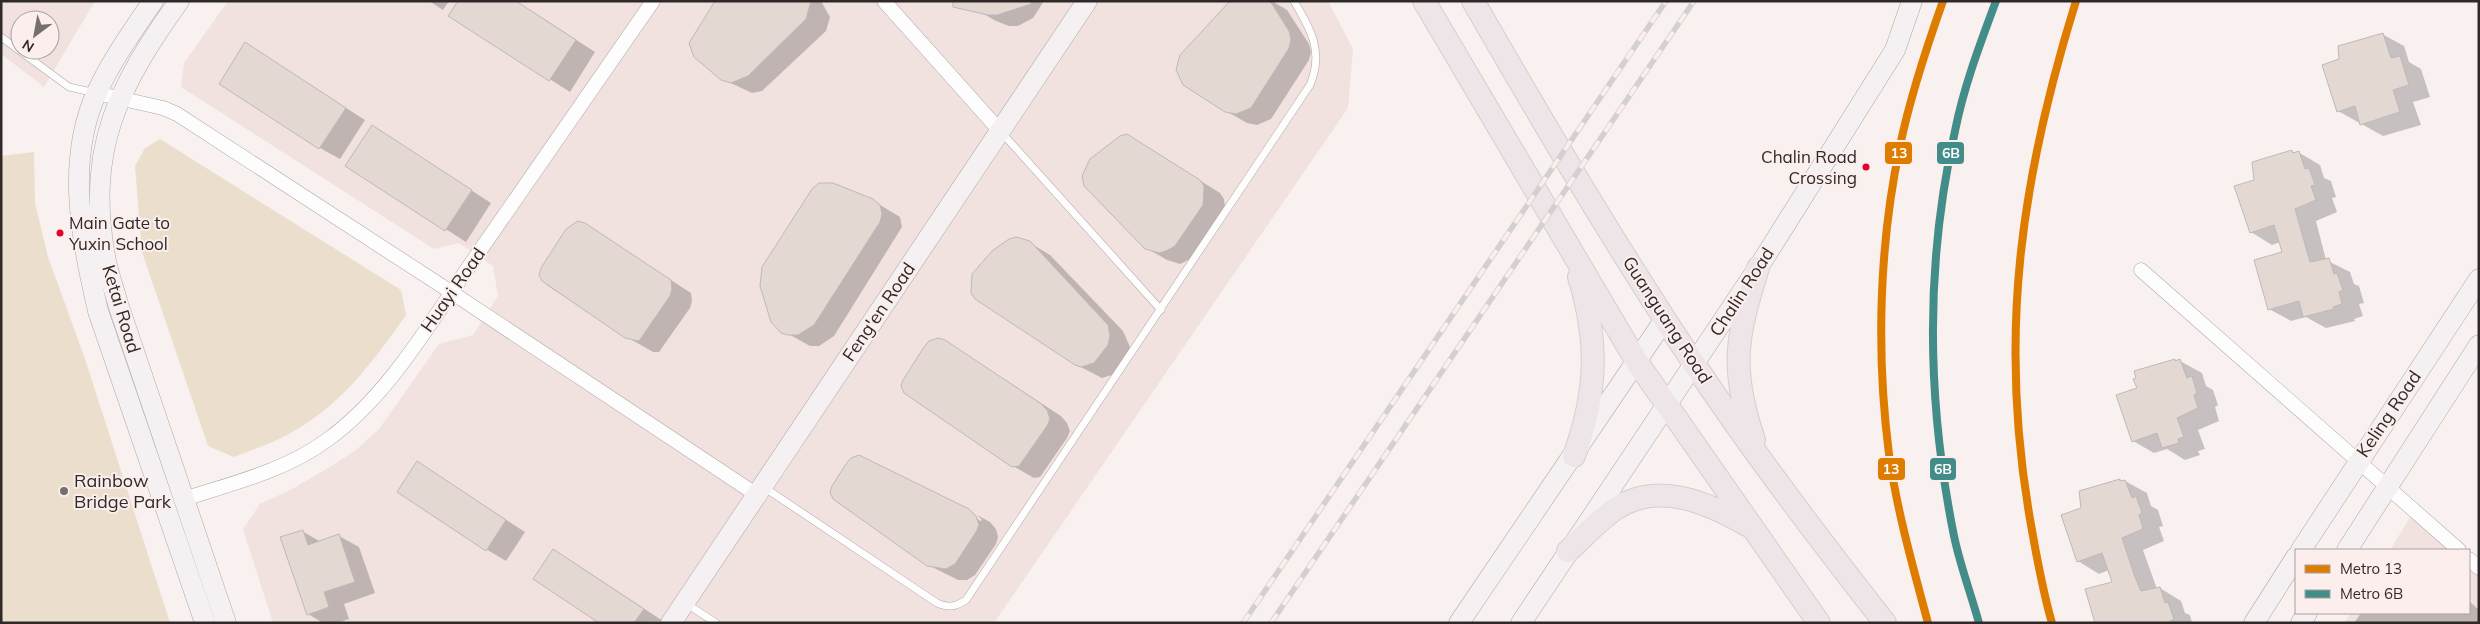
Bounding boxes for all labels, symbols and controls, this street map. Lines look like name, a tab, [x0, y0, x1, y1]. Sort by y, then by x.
north arrow	[10, 10, 60, 60]
text: N	[19, 36, 37, 56]
line badge: 13	[1884, 141, 1913, 165]
line badge: 6B	[1936, 141, 1965, 165]
text: 13	[1891, 144, 1907, 162]
text: 6B	[1942, 144, 1960, 162]
place label: Chalin Road Crossing	[1761, 146, 1857, 188]
marker: Chalin Road Crossing	[1861, 162, 1871, 172]
place label: Main Gate to Yuxin School	[68, 212, 170, 254]
marker: Main Gate to Yuxin School	[55, 228, 65, 238]
street label: Huayi Road	[415, 243, 490, 336]
street label: Chalin Road	[1704, 243, 1779, 341]
street label: Guanguang Road	[1618, 252, 1717, 388]
street label: Feng'en Road	[837, 258, 920, 365]
street label: Ketai Road	[97, 262, 146, 356]
street label: Keling Road	[2351, 366, 2426, 462]
line badge: 13	[1877, 457, 1906, 481]
line badge: 6B	[1929, 457, 1957, 481]
text: 13	[1883, 460, 1899, 478]
text: 6B	[1934, 460, 1952, 478]
place label: Rainbow Bridge Park	[74, 469, 172, 513]
marker: Rainbow Bridge Park	[58, 485, 70, 497]
legend	[2295, 549, 2470, 614]
text: Metro 13	[2340, 559, 2402, 578]
text: Metro 6B	[2340, 584, 2403, 603]

